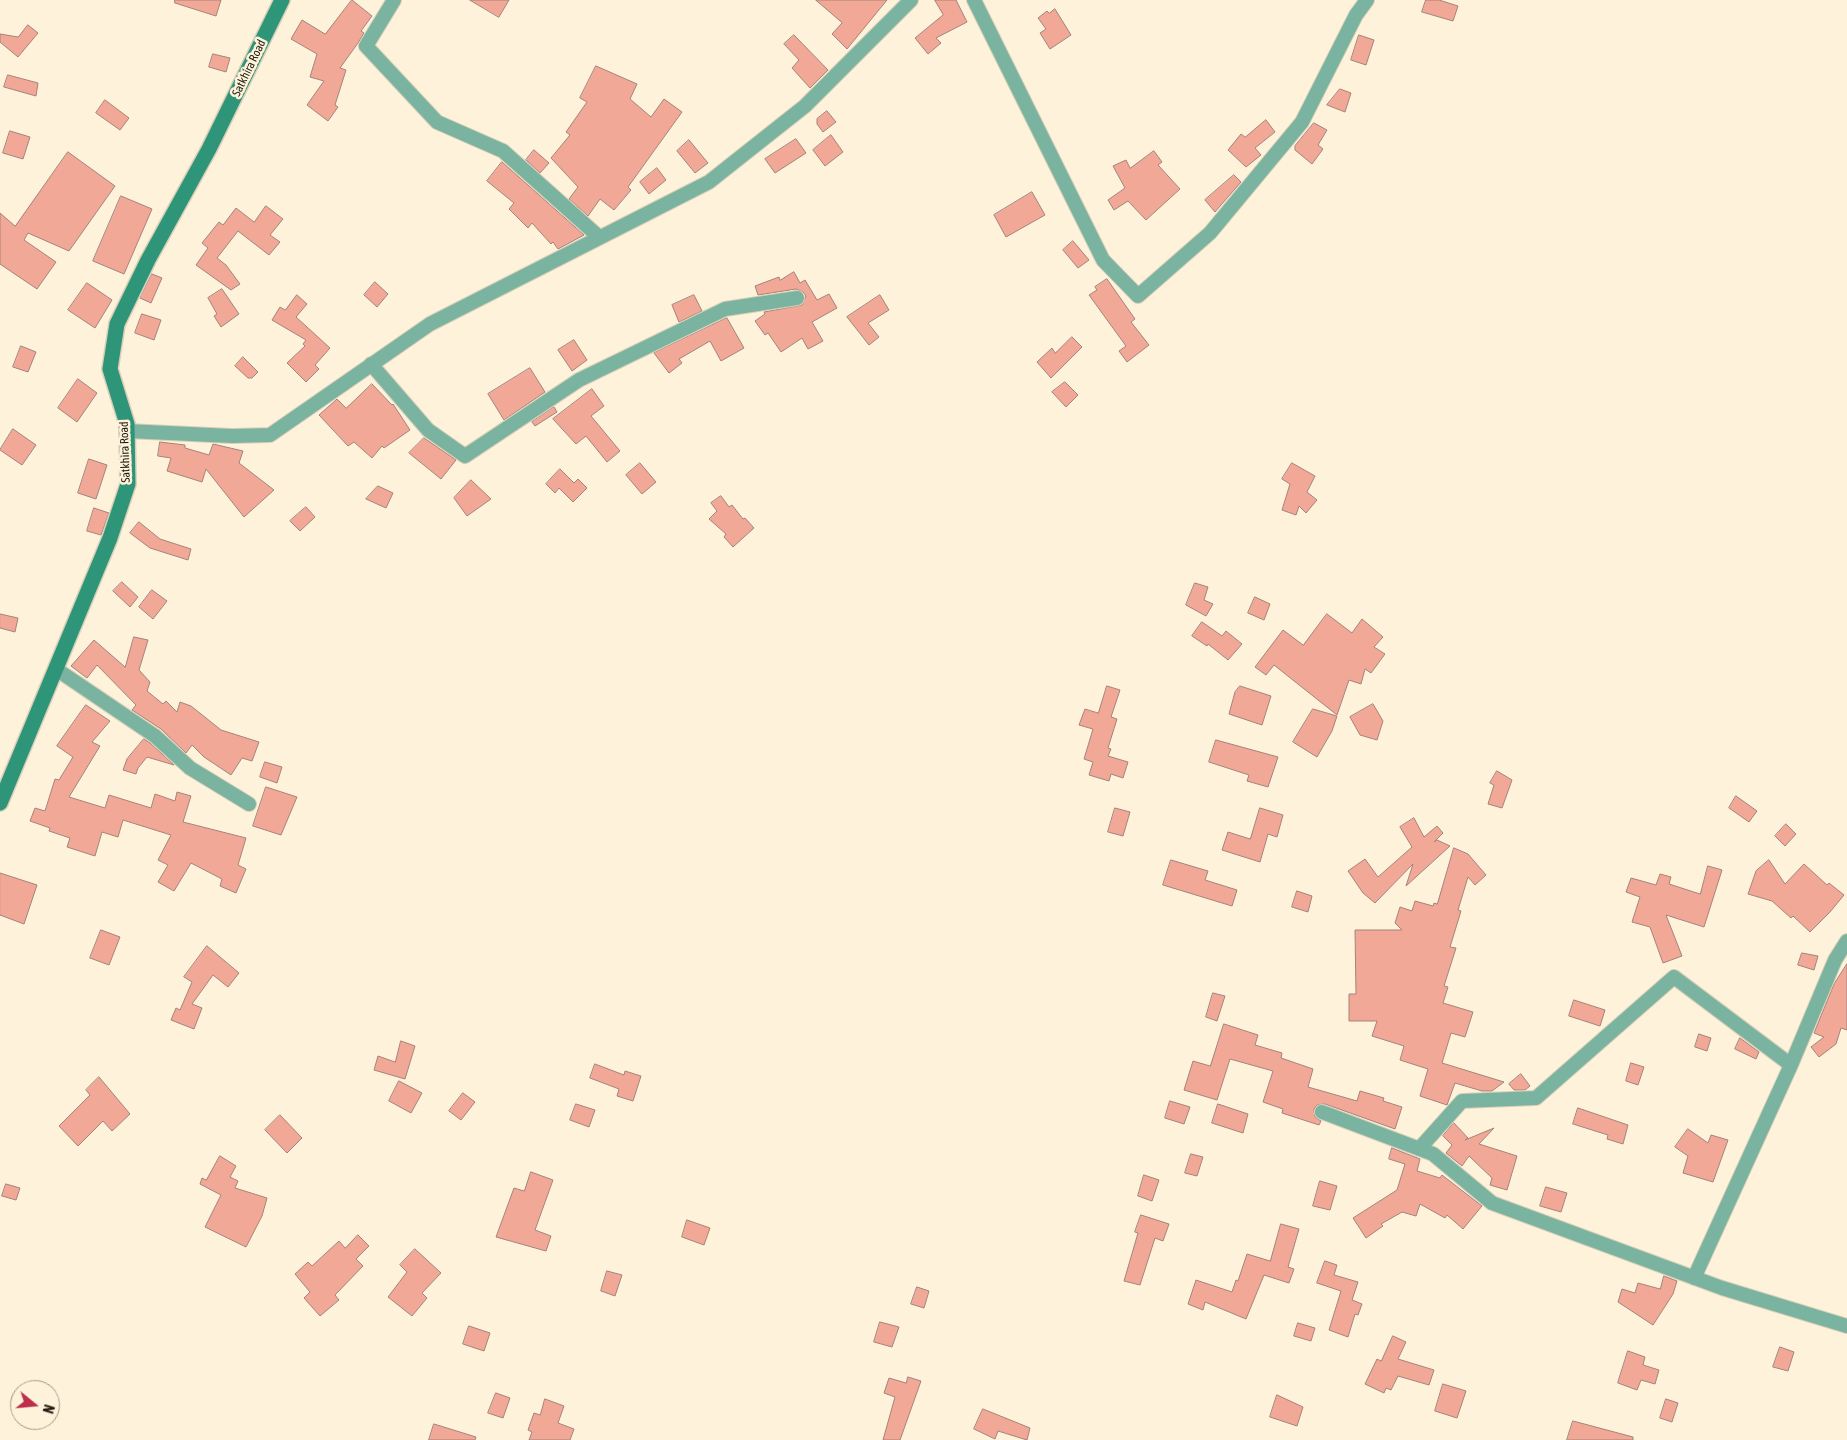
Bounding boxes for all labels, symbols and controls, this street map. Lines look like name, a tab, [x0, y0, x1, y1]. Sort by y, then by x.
street label: Satkhira Road	[229, 37, 269, 99]
street label: Satkhira Road	[117, 421, 133, 483]
north arrow	[10, 1380, 60, 1430]
text: N	[40, 1403, 57, 1415]

